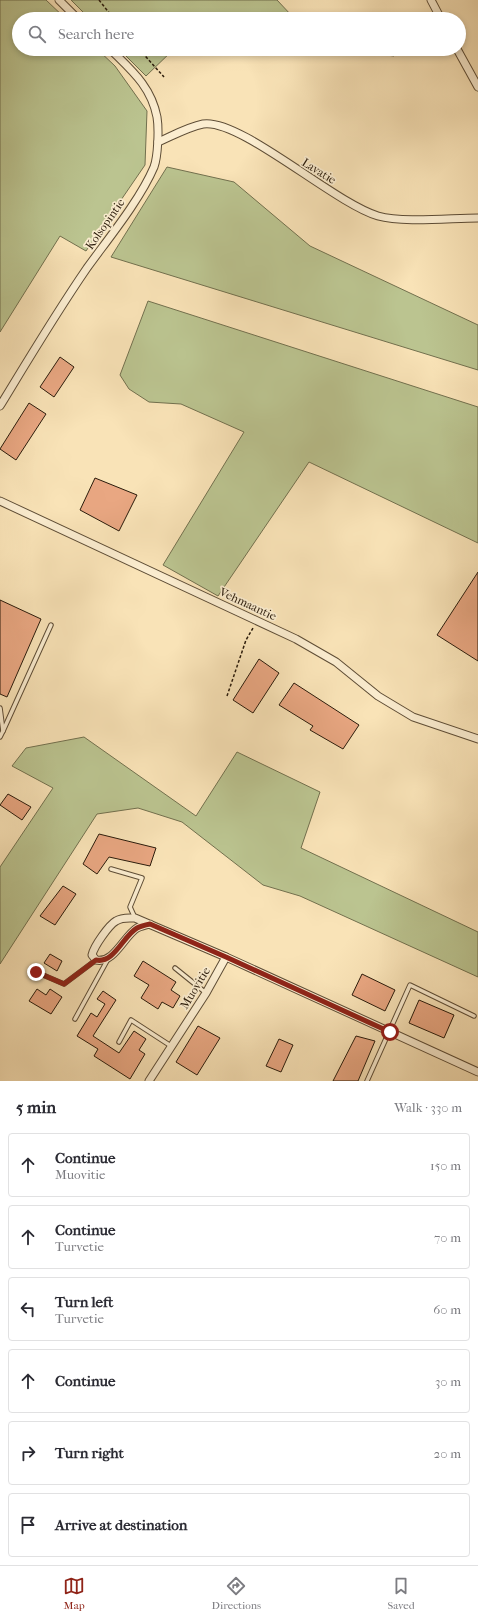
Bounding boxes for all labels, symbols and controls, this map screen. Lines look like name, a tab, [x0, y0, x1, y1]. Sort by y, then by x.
search box	[12, 12, 466, 56]
icon: search	[26, 23, 48, 45]
text: Search here	[58, 25, 134, 43]
street label: Lavatie	[299, 155, 339, 187]
street label: Kolsopintie	[82, 196, 128, 252]
street label: Vehmaantie	[216, 584, 279, 623]
route end	[27, 963, 45, 981]
street label: Muovitie	[177, 964, 213, 1012]
route start	[381, 1023, 399, 1041]
text: 5 min	[16, 1097, 56, 1117]
text: Walk · 330 m	[394, 1100, 462, 1115]
text: Continue	[55, 1149, 115, 1167]
icon: ahead	[17, 1154, 39, 1176]
text: 150 m	[430, 1158, 461, 1173]
text: Muovitie	[55, 1167, 106, 1182]
text: Continue	[55, 1221, 115, 1239]
icon: ahead	[17, 1226, 39, 1248]
text: 70 m	[434, 1230, 461, 1245]
text: Turvetie	[55, 1239, 104, 1254]
text: Turn left	[55, 1293, 113, 1311]
icon: left	[17, 1298, 39, 1320]
text: 60 m	[433, 1302, 461, 1317]
text: Turvetie	[55, 1311, 104, 1326]
icon: ahead	[17, 1370, 39, 1392]
text: Continue	[55, 1372, 115, 1390]
text: 30 m	[435, 1374, 461, 1389]
icon: right	[17, 1442, 39, 1464]
text: Turn right	[55, 1444, 124, 1462]
text: 20 m	[434, 1446, 461, 1461]
icon: arrive	[17, 1514, 39, 1536]
text: Arrive at destination	[55, 1516, 187, 1534]
tab: Map	[63, 1575, 85, 1612]
tab: Directions	[212, 1575, 261, 1612]
tab: Saved	[387, 1575, 415, 1612]

